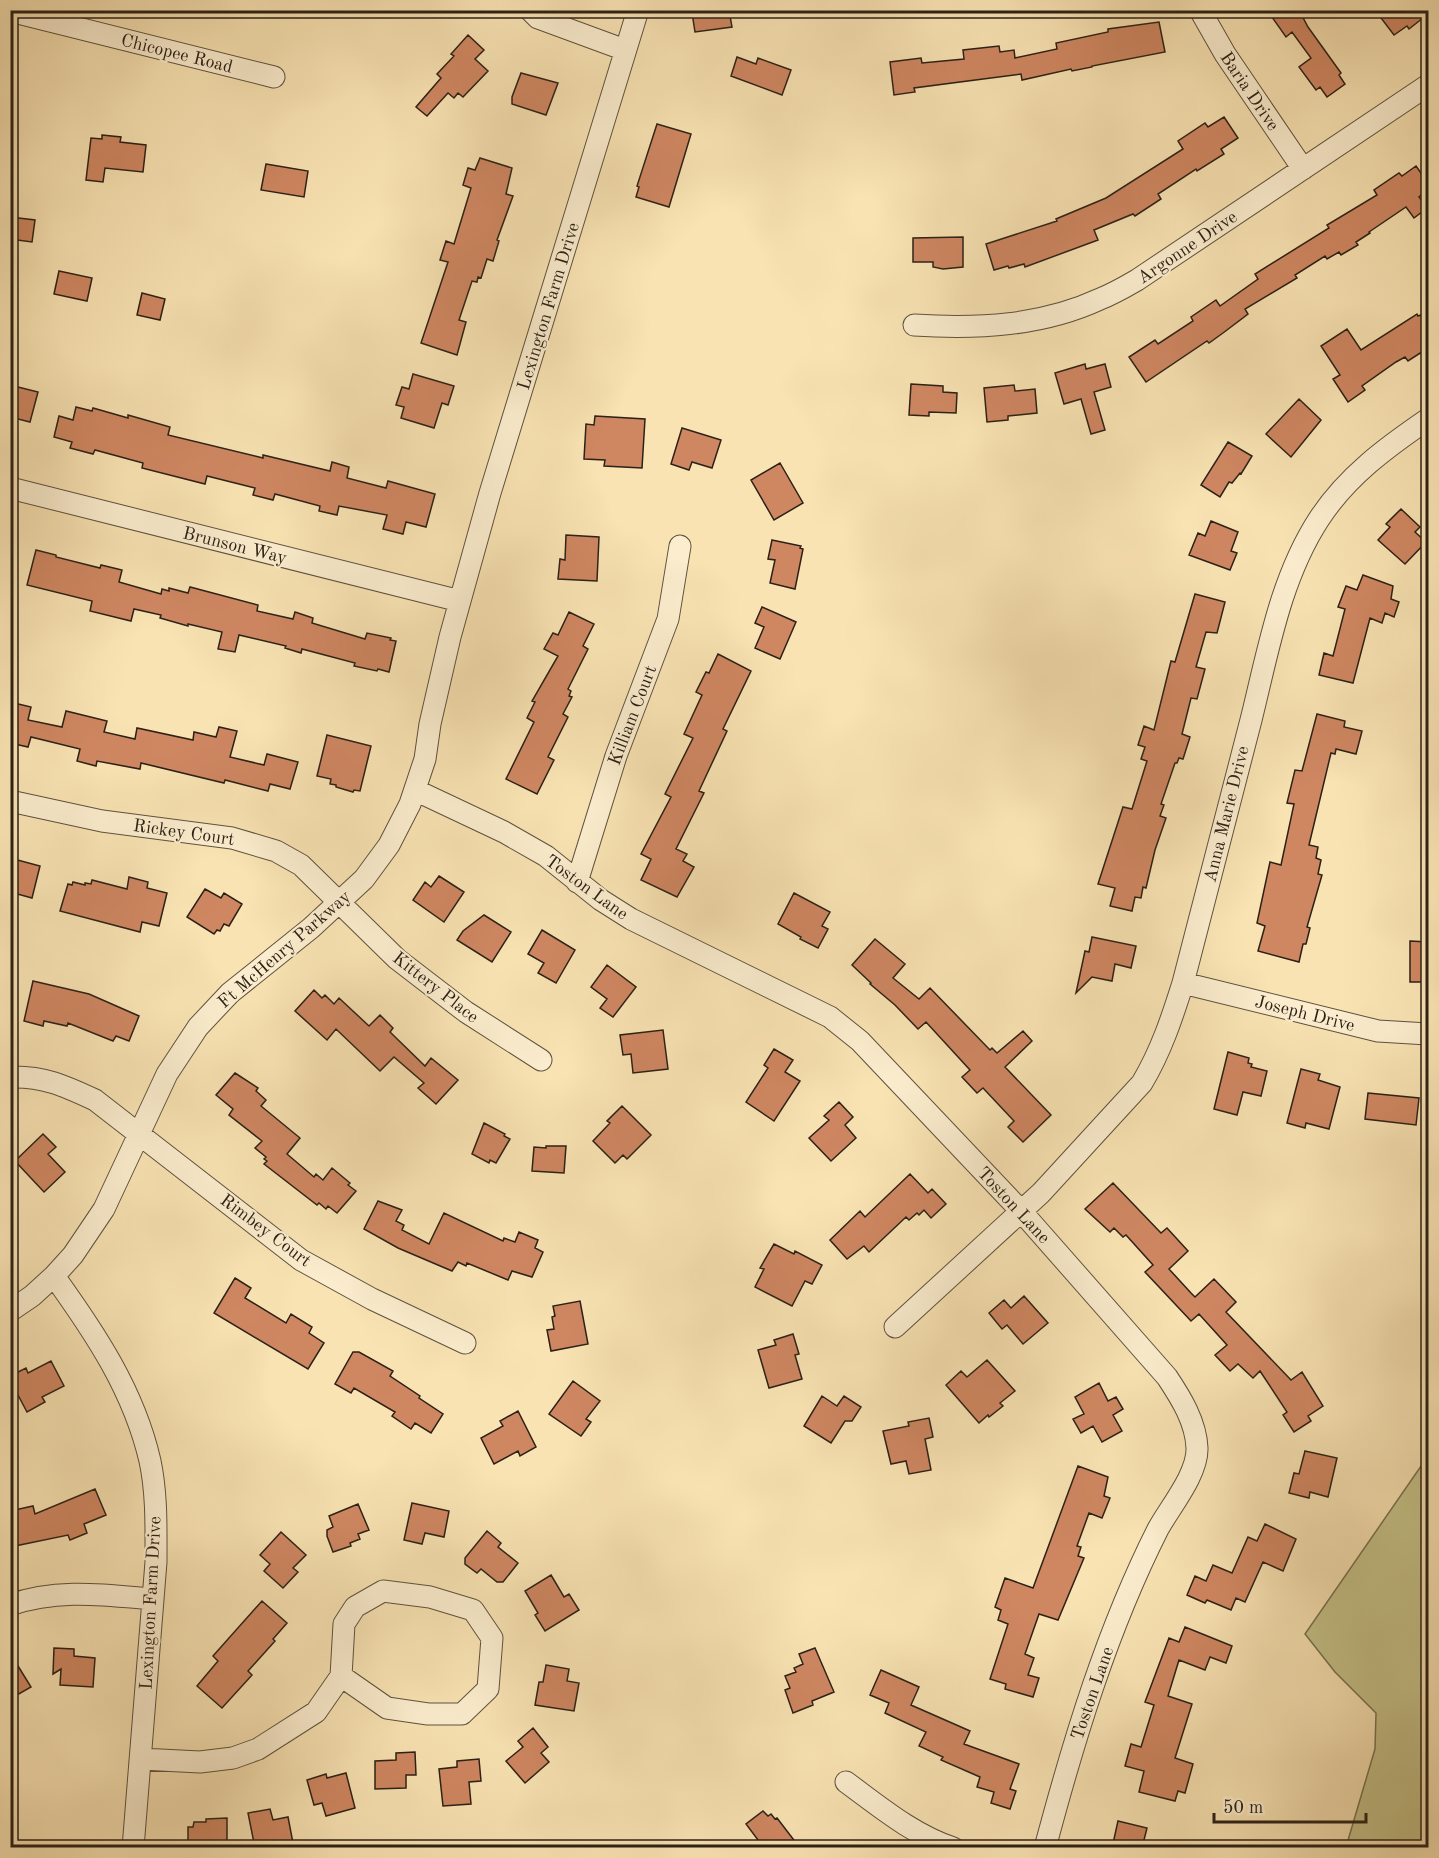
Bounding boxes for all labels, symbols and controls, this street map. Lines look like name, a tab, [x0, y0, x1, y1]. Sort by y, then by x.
street label: Chicopee Road	[119, 31, 234, 77]
street label: Baria Drive	[1216, 49, 1282, 134]
street label: Argonne Drive	[1135, 208, 1241, 288]
street label: Lexington Farm Drive	[515, 221, 583, 392]
street label: Brunson Way	[181, 524, 289, 568]
street label: Killiam Court	[606, 663, 660, 768]
street label: Anna Marie Drive	[1201, 744, 1253, 884]
street label: Rickey Court	[132, 817, 236, 849]
street label: Toston Lane	[542, 852, 631, 924]
street label: Ft McHenry Parkway	[215, 887, 355, 1012]
street label: Kittery Place	[389, 949, 482, 1027]
street label: Joseph Drive	[1253, 993, 1356, 1035]
street label: Toston Lane	[974, 1164, 1053, 1247]
street label: Rimbey Court	[217, 1191, 314, 1271]
street label: Lexington Farm Drive	[137, 1516, 165, 1690]
street label: Toston Lane	[1069, 1644, 1117, 1742]
scale bar	[1214, 1786, 1366, 1824]
text: 50 m	[1223, 1799, 1263, 1817]

